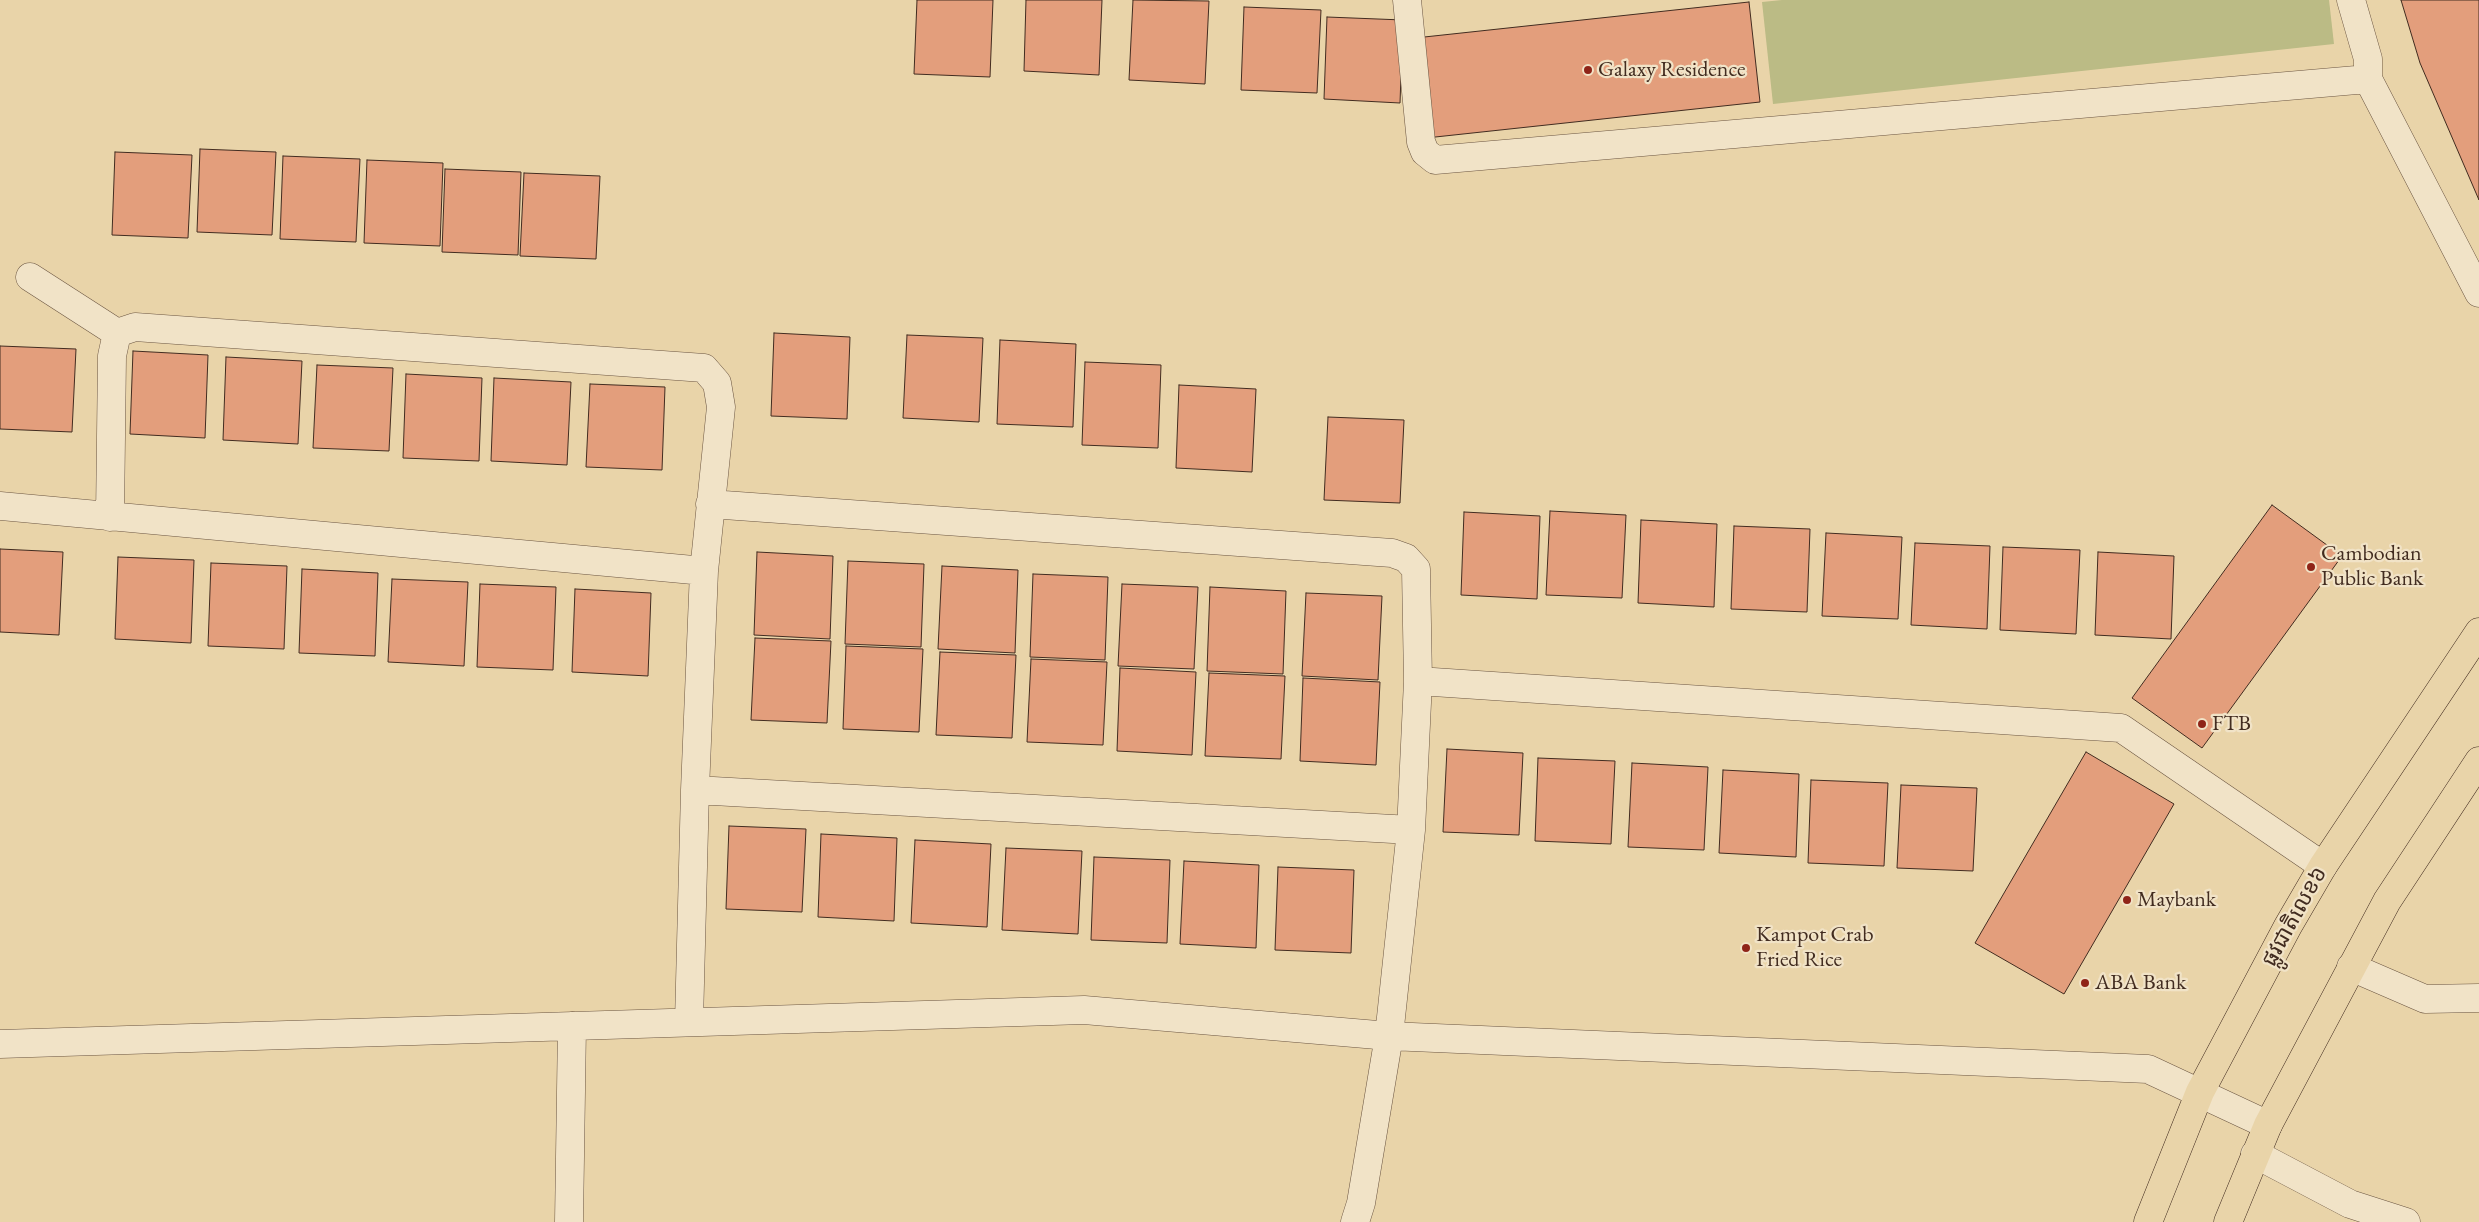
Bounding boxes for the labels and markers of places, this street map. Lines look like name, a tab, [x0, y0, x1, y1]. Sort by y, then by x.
place label: Galaxy Residence	[1598, 57, 1746, 83]
marker: Galaxy Residence	[1582, 64, 1594, 76]
place label: Cambodian Public Bank	[2321, 541, 2423, 592]
marker: Cambodian Public Bank	[2305, 561, 2317, 573]
place label: FTB	[2212, 711, 2251, 737]
marker: FTB	[2196, 718, 2208, 730]
place label: Maybank	[2137, 887, 2216, 913]
marker: Maybank	[2121, 894, 2133, 906]
place label: Kampot Crab Fried Rice	[1756, 922, 1874, 974]
marker: Kampot Crab Fried Rice	[1740, 942, 1752, 954]
place label: ABA Bank	[2095, 970, 2186, 996]
marker: ABA Bank	[2079, 977, 2091, 989]

